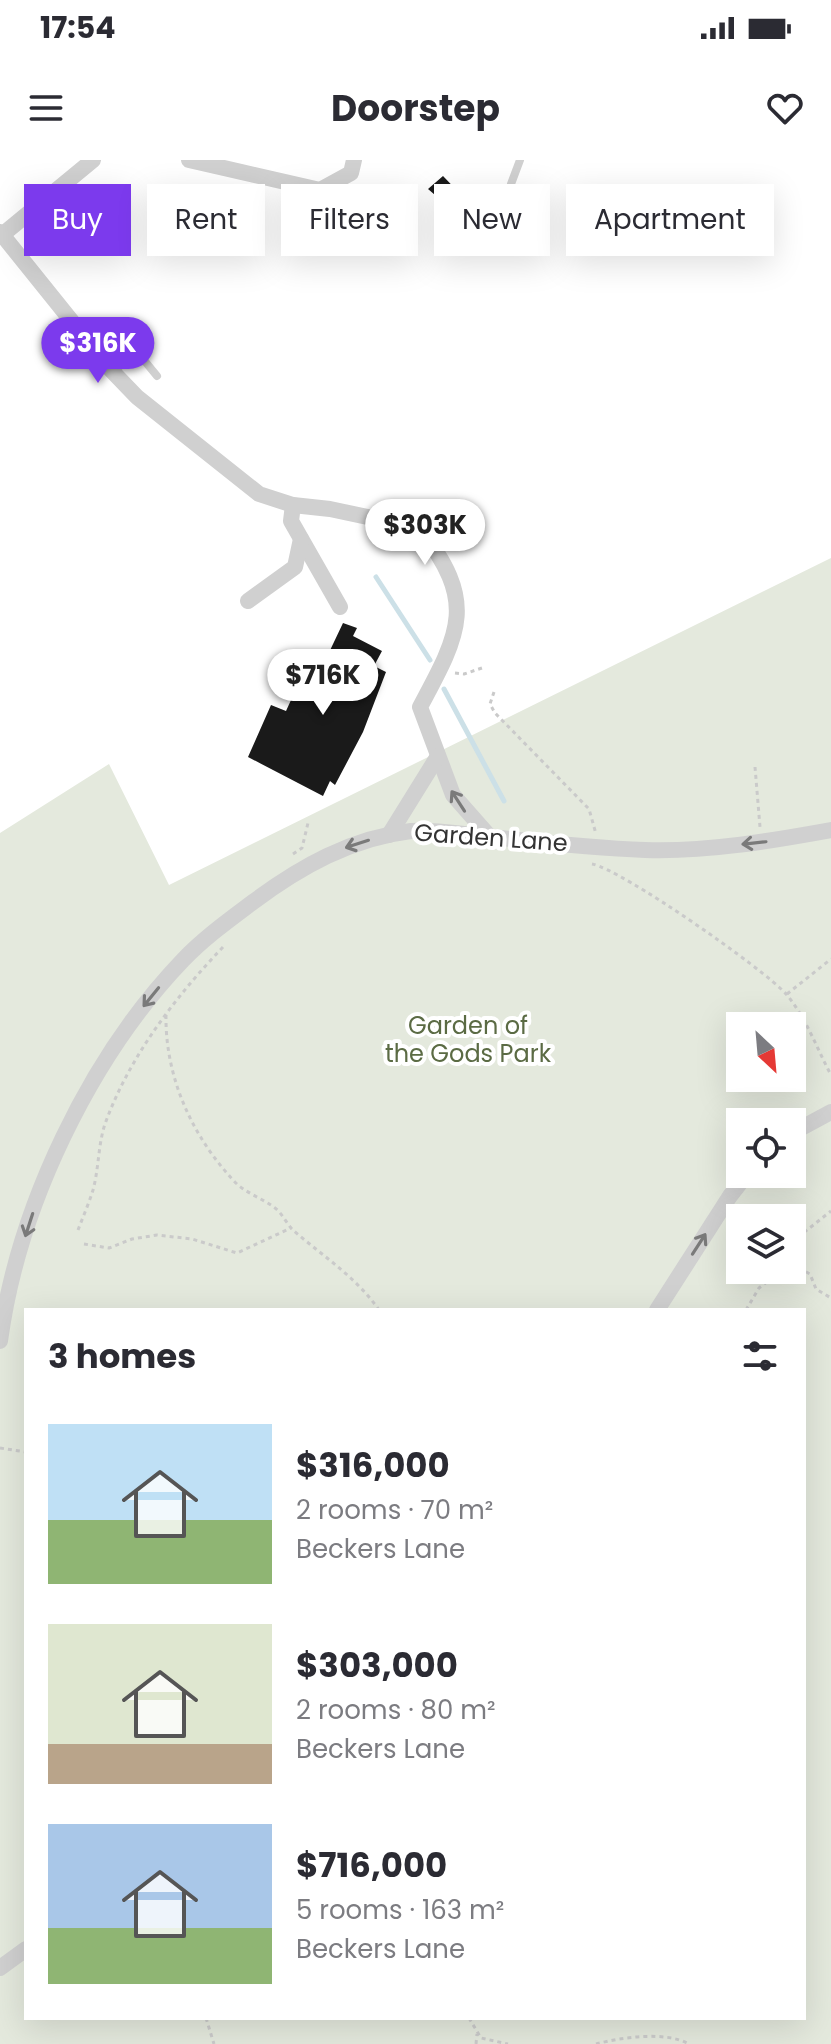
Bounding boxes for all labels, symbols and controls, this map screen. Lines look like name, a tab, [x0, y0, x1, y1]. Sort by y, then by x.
text: 17:54	[40, 6, 116, 49]
text: Doorstep	[331, 83, 500, 134]
icon: menu	[24, 86, 68, 130]
icon: heart	[763, 86, 807, 130]
chip: Buy	[24, 184, 131, 256]
chip: Rent	[147, 184, 265, 256]
chip: Filters	[281, 184, 418, 256]
chip: New	[434, 184, 550, 256]
chip: Apartment	[566, 184, 774, 256]
pin: $316K	[42, 317, 154, 385]
text: $316K	[59, 325, 137, 361]
pin: $303K	[369, 499, 481, 567]
text: $303K	[383, 507, 467, 543]
pin: $716K	[267, 649, 379, 717]
text: $716K	[285, 657, 361, 693]
one-way arrow	[450, 790, 466, 813]
street label: Garden Lane	[413, 816, 569, 859]
one-way arrow	[741, 835, 768, 850]
one-way arrow	[345, 838, 370, 853]
one-way arrow	[142, 986, 159, 1007]
park label: Garden of the Gods Park	[385, 1009, 552, 1070]
north arrow	[726, 1012, 806, 1092]
map controls	[726, 1012, 806, 1284]
button: locate	[726, 1108, 806, 1188]
button: layers	[726, 1204, 806, 1284]
one-way arrow	[20, 1212, 35, 1237]
one-way arrow	[691, 1233, 707, 1256]
text: 3 homes	[48, 1332, 196, 1380]
icon: filters	[738, 1334, 782, 1378]
text: $316,000	[296, 1441, 450, 1489]
icon: home	[112, 1456, 208, 1552]
text: 2 rooms · 70 m²	[296, 1492, 493, 1528]
text: Beckers Lane	[296, 1531, 465, 1567]
text: $303,000	[296, 1641, 458, 1689]
icon: home	[112, 1656, 208, 1752]
text: 2 rooms · 80 m²	[296, 1692, 496, 1728]
text: Beckers Lane	[296, 1731, 465, 1767]
text: $716,000	[296, 1841, 447, 1889]
icon: home	[112, 1856, 208, 1952]
text: 5 rooms · 163 m²	[296, 1892, 504, 1928]
text: Beckers Lane	[296, 1931, 465, 1967]

